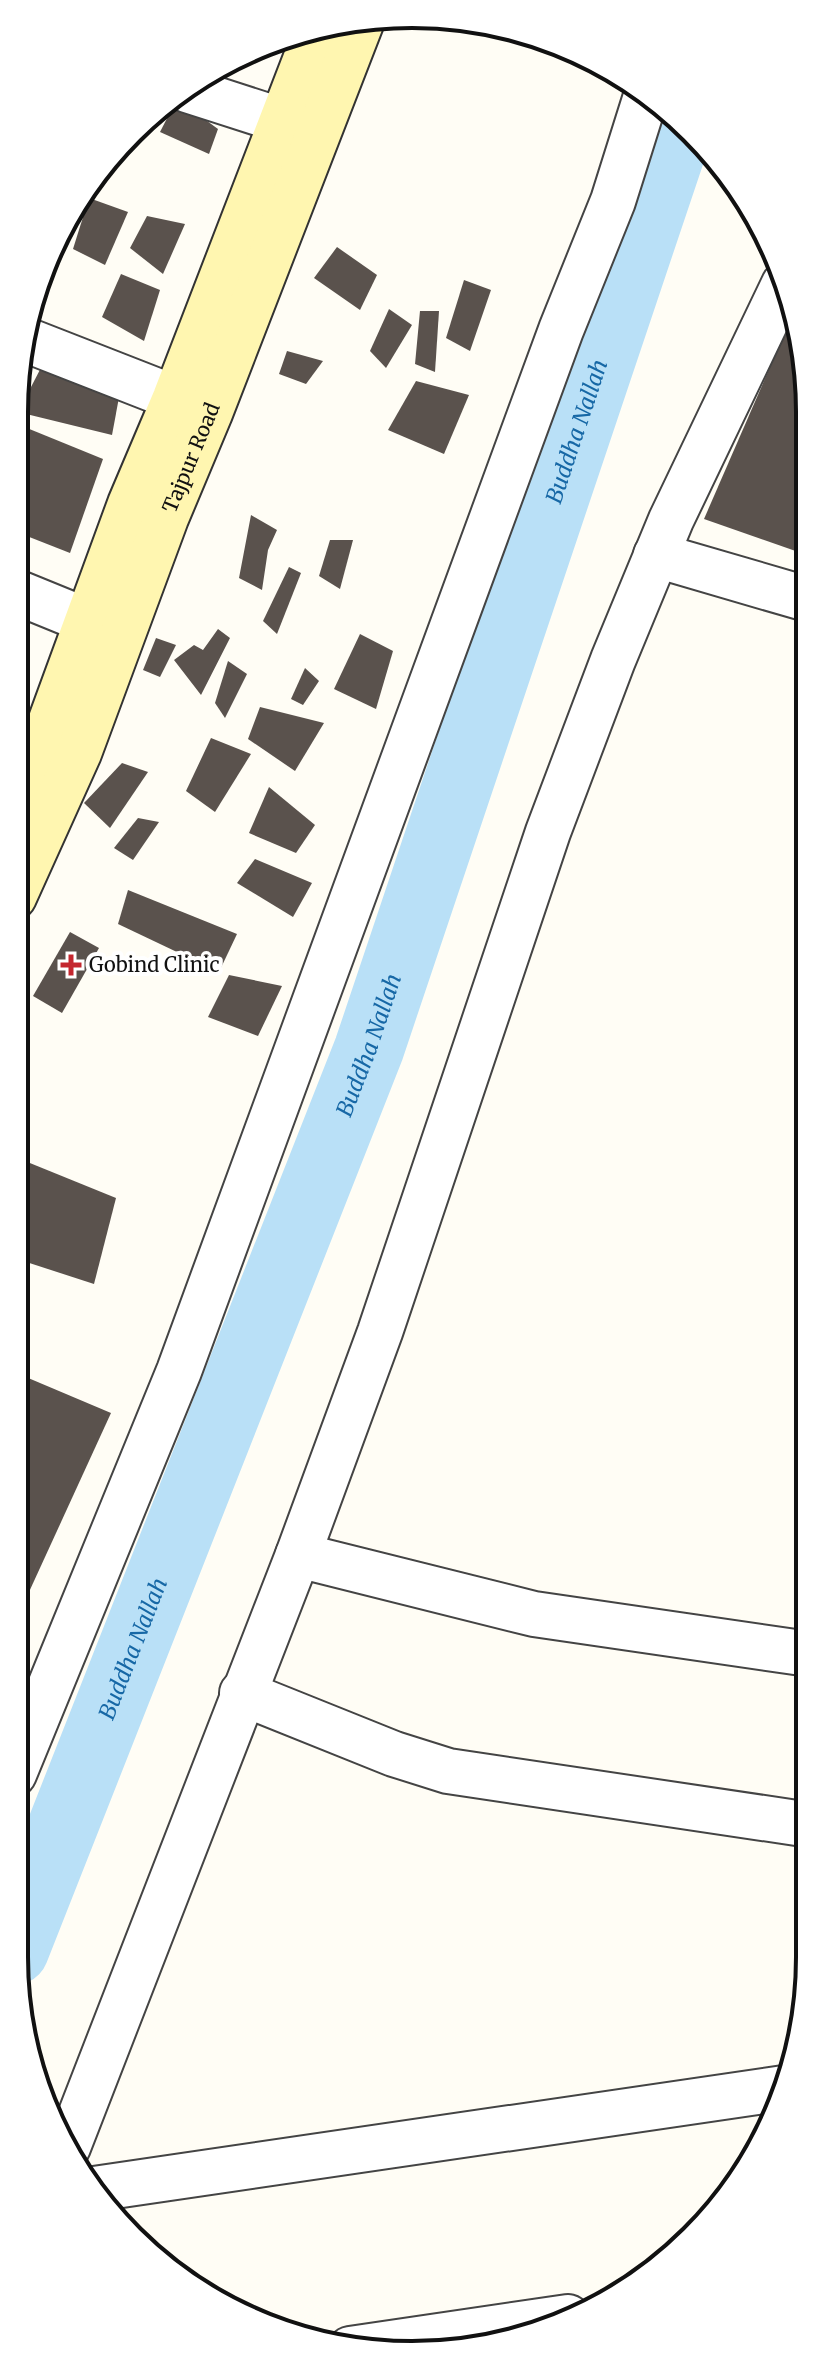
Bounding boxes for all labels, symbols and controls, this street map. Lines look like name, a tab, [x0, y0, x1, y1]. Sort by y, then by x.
water label: Buddha Nallah	[539, 356, 614, 507]
street label: Tajpur Road	[157, 399, 225, 516]
place label: Gobind Clinic	[89, 952, 220, 977]
marker: Gobind Clinic	[60, 954, 82, 976]
water label: Buddha Nallah	[330, 970, 407, 1121]
water label: Buddha Nallah	[92, 1574, 173, 1723]

